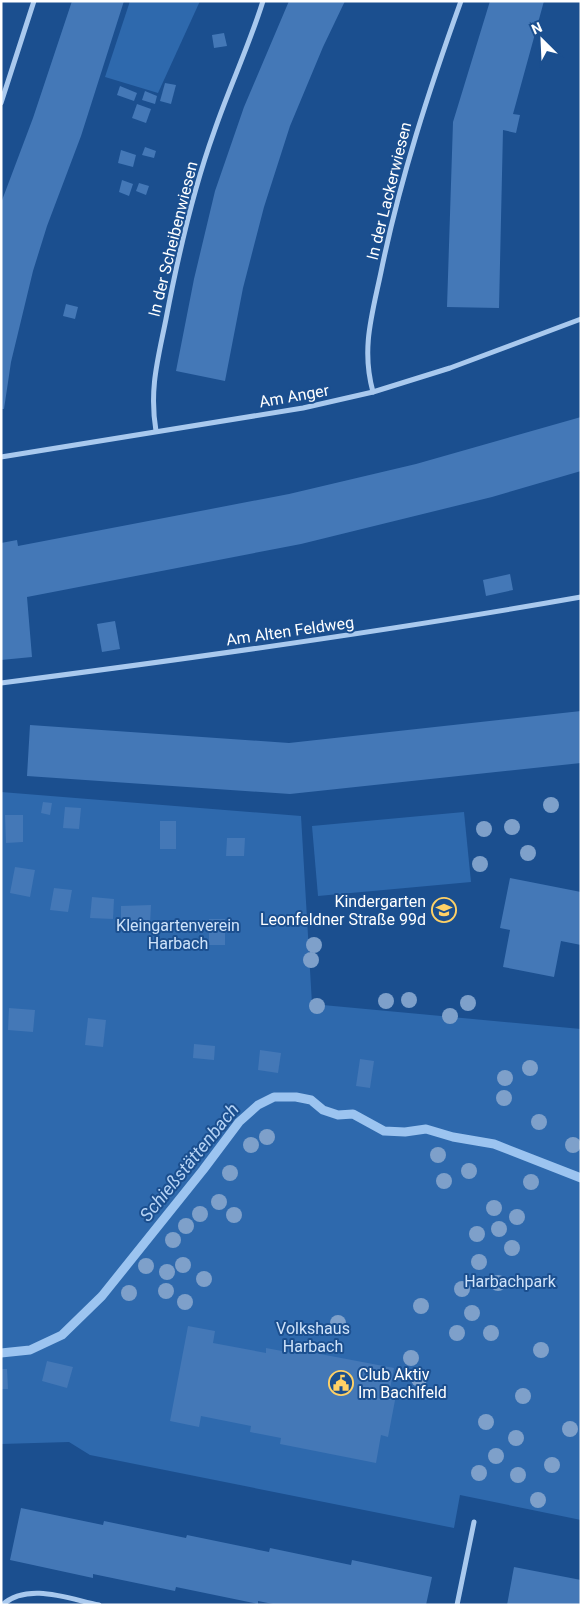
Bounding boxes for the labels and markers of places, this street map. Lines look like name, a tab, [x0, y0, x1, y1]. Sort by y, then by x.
place label: Kindergarten Leonfeldner Straße 99d	[260, 892, 426, 929]
school or university icon: Kindergarten Leonfeldner Straße 99d	[431, 897, 457, 923]
place label: Club Aktiv Im Bachlfeld	[358, 1365, 447, 1402]
public building icon: Club Aktiv Im Bachlfeld	[328, 1370, 354, 1396]

